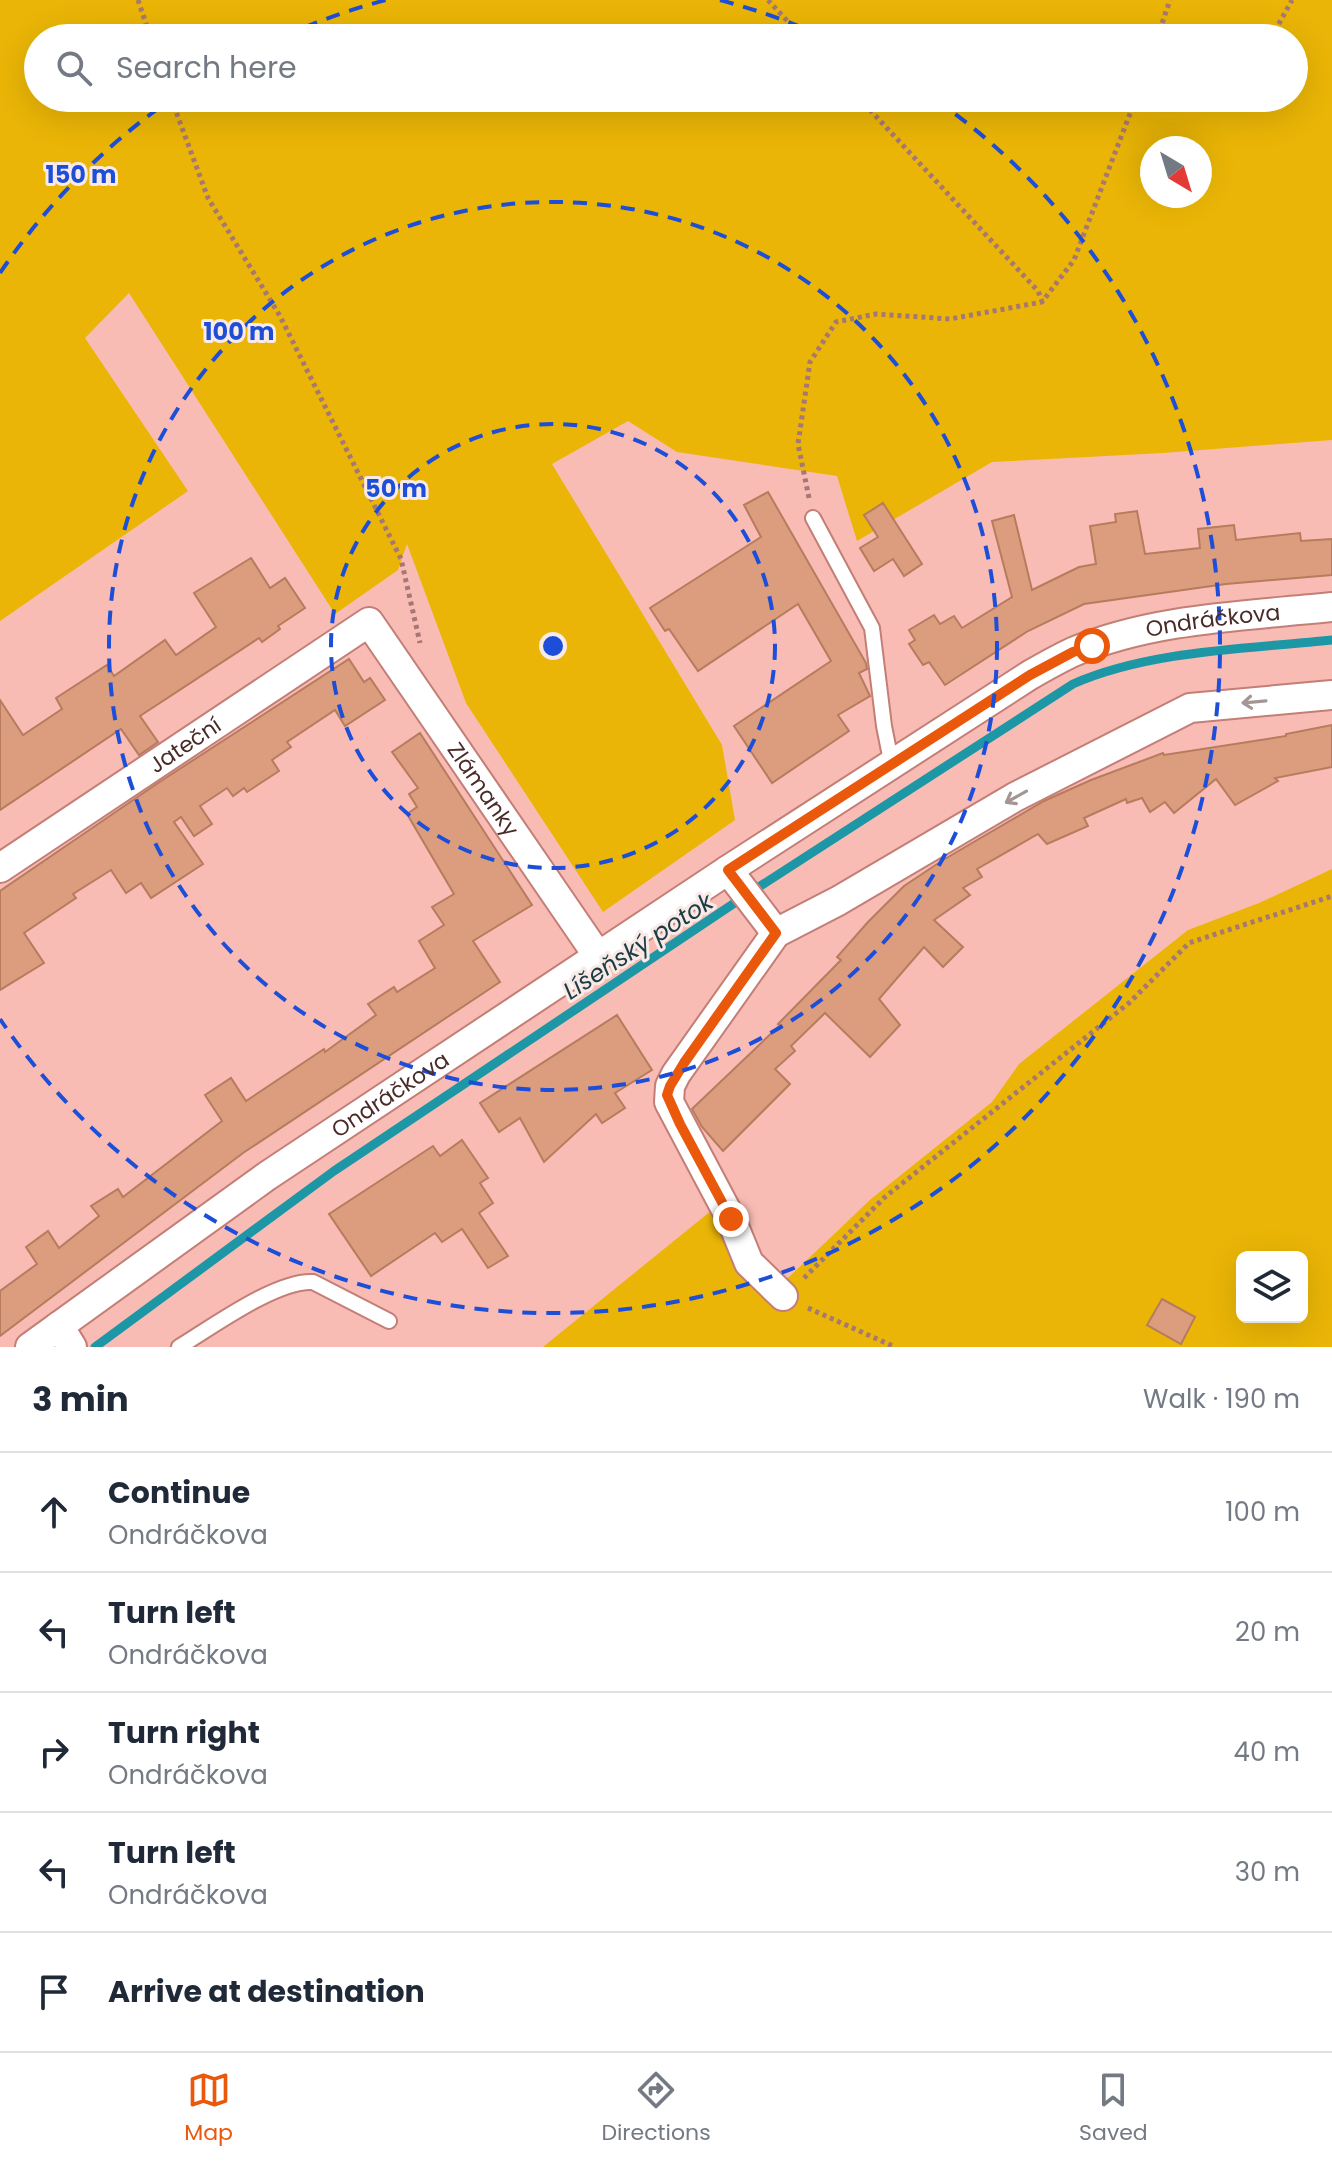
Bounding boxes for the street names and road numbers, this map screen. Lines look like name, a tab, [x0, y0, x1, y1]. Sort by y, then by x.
street label: Ondráčkova	[1143, 596, 1282, 645]
street label: Jateční	[142, 709, 227, 780]
street label: Zlámanky	[440, 736, 527, 843]
street label: Ondráčkova	[325, 1044, 455, 1145]

